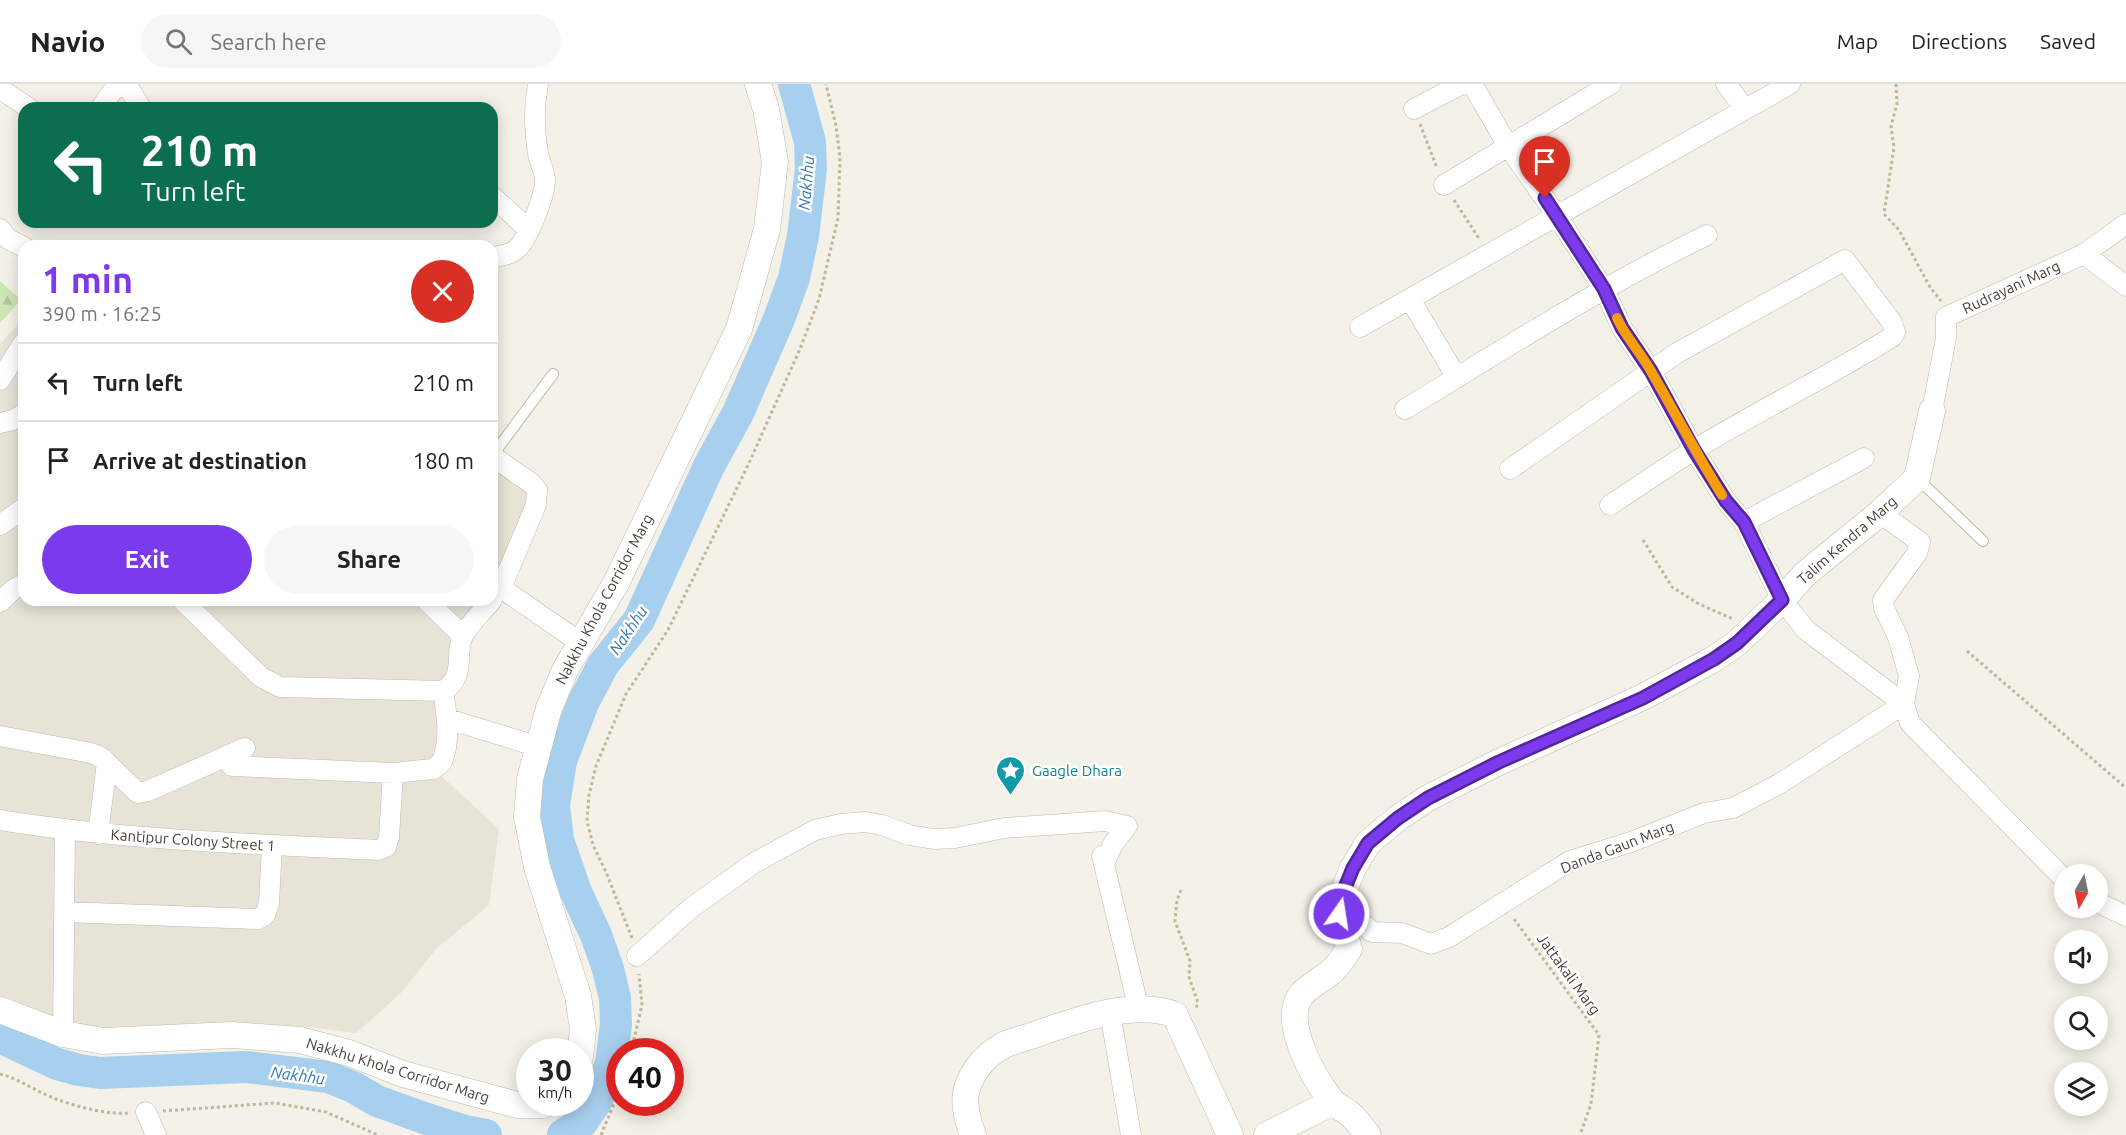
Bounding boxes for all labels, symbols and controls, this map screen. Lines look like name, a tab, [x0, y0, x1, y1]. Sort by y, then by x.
search box	[141, 14, 561, 68]
icon: search	[162, 25, 195, 58]
text: Navio	[30, 26, 105, 57]
text: Search here	[210, 29, 327, 54]
text: Map	[1837, 29, 1878, 53]
text: Directions	[1911, 29, 2007, 53]
text: Saved	[2040, 29, 2096, 53]
icon: left	[42, 126, 120, 204]
text: 210 m	[141, 127, 258, 174]
pin	[1519, 136, 1570, 198]
icon: arrive	[1528, 145, 1561, 178]
water label: Nakhhu	[795, 155, 817, 211]
text: Turn left	[141, 176, 245, 206]
street label: Rudrayani Marg	[1960, 257, 2062, 317]
text: 1 min	[42, 259, 133, 300]
button: close	[411, 260, 474, 323]
text: 390 m · 16:25	[42, 302, 162, 325]
icon: left	[42, 366, 75, 399]
text: Turn left	[93, 370, 183, 395]
text: 210 m	[413, 370, 474, 395]
icon: arrive	[42, 444, 75, 477]
text: Arrive at destination	[93, 448, 307, 473]
text: 180 m	[413, 448, 474, 473]
street label: Talim Kendra Marg	[1794, 492, 1900, 588]
street label: Nakkhu Khola Corridor Marg	[552, 511, 656, 687]
button: Exit	[42, 525, 252, 594]
button: Share	[264, 525, 474, 594]
water label: Nakhhu	[605, 602, 651, 658]
place icon: Gaagle Dhara	[995, 754, 1027, 796]
place label: Gaagle Dhara	[1032, 762, 1122, 779]
street label: Danda Gaun Marg	[1558, 818, 1676, 876]
street label: Kantipur Colony Street 1	[110, 826, 276, 854]
north arrow	[2054, 864, 2108, 918]
map controls	[2054, 864, 2108, 1116]
position arrow	[1307, 882, 1371, 946]
street label: Jattakali Marg	[1534, 930, 1604, 1018]
button: sound	[2054, 930, 2108, 984]
button: search	[2054, 996, 2108, 1050]
street label: Nakkhu Khola Corridor Marg	[304, 1034, 492, 1106]
speed limit sign: 40	[606, 1038, 684, 1116]
text: 30	[538, 1053, 572, 1087]
water label: Nakhhu	[270, 1062, 327, 1088]
button: layers	[2054, 1062, 2108, 1116]
text: km/h	[538, 1084, 572, 1101]

